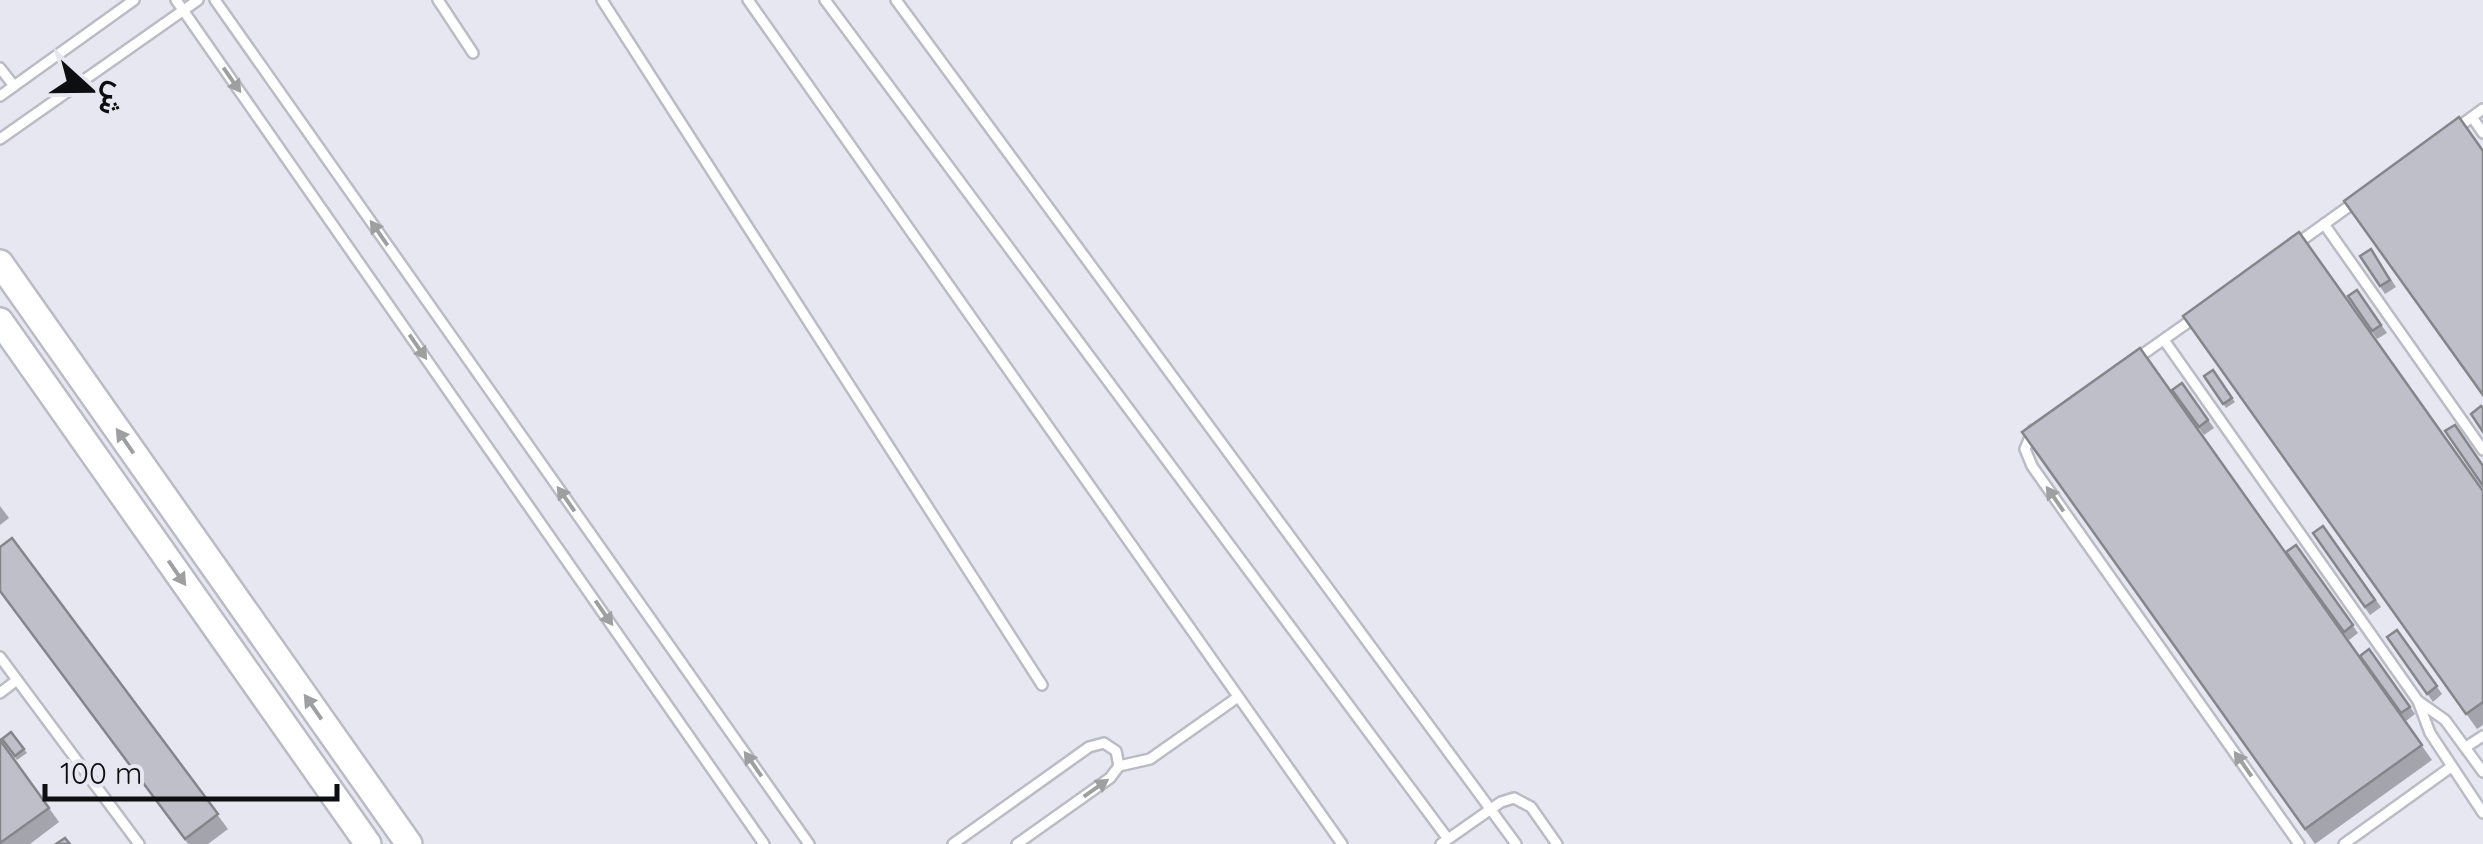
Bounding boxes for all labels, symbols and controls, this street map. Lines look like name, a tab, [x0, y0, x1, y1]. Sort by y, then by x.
north arrow	[40, 40, 140, 140]
one-way arrow	[222, 67, 241, 93]
text: ش	[91, 77, 136, 121]
one-way arrow	[370, 220, 389, 246]
one-way arrow	[408, 333, 427, 360]
one-way arrow	[116, 428, 136, 455]
one-way arrow	[557, 485, 576, 512]
one-way arrow	[2046, 486, 2065, 512]
one-way arrow	[167, 559, 186, 586]
one-way arrow	[594, 600, 613, 627]
one-way arrow	[303, 694, 323, 720]
scale bar	[45, 739, 338, 801]
one-way arrow	[744, 751, 763, 778]
one-way arrow	[2234, 751, 2253, 778]
text: 100 m	[60, 754, 142, 792]
one-way arrow	[1083, 779, 1110, 798]

